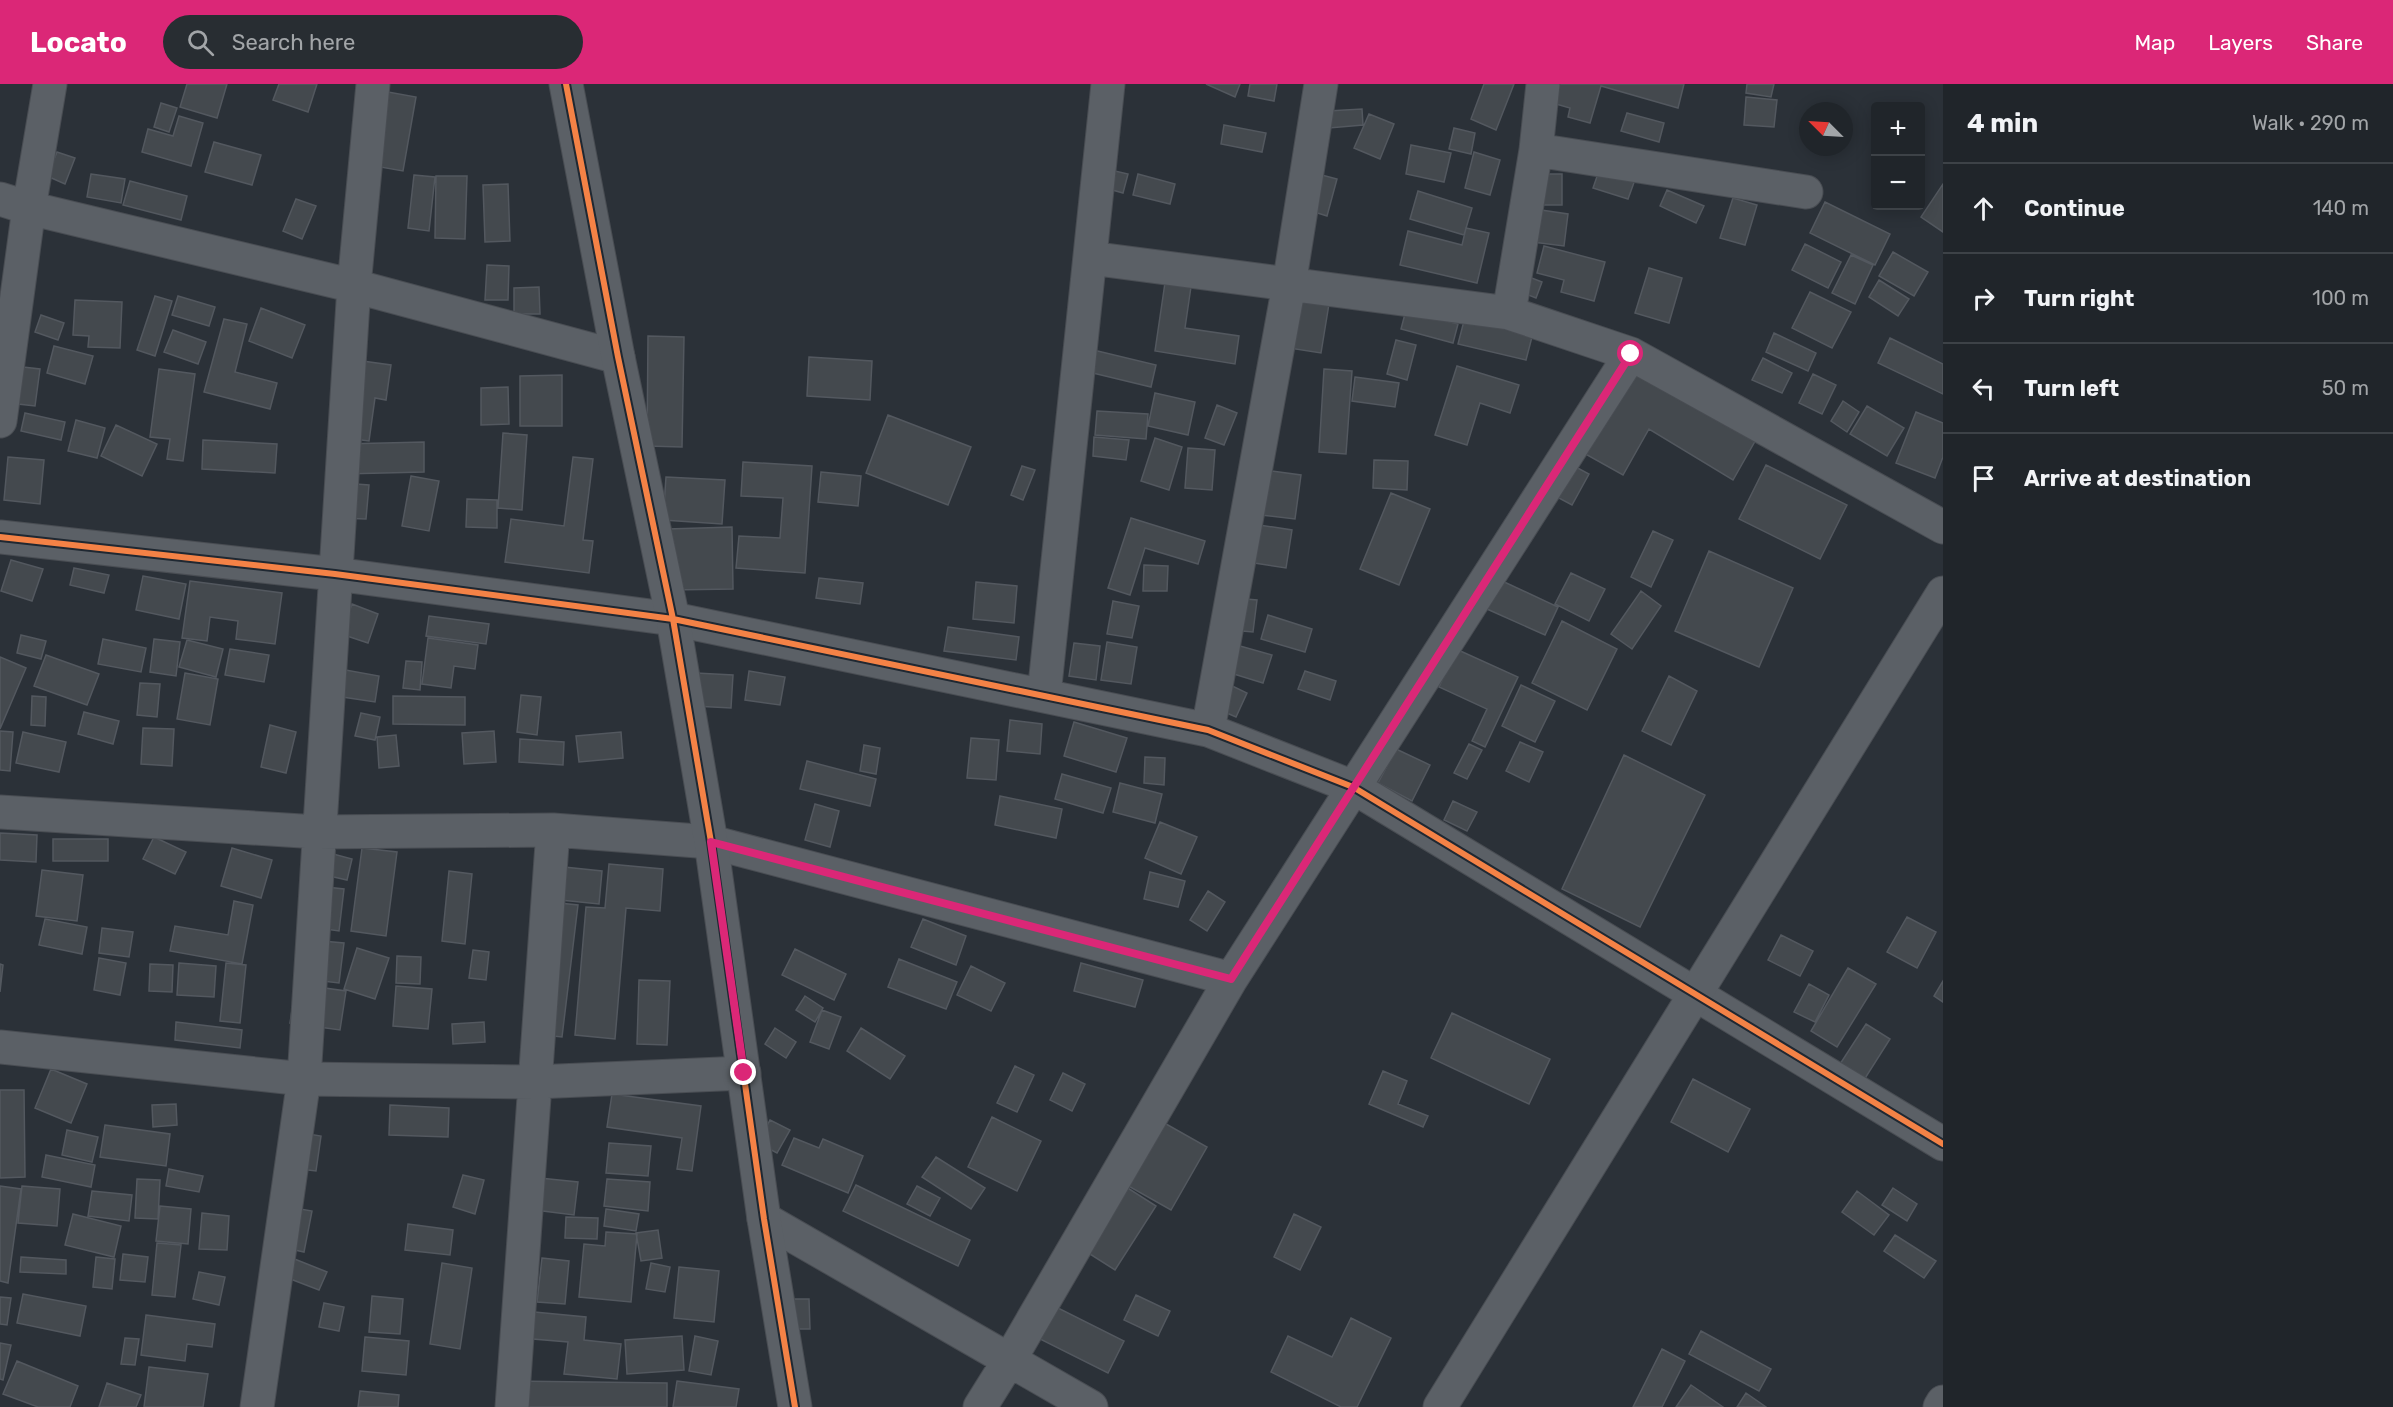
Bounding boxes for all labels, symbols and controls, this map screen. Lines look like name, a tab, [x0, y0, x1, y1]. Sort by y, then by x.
search box	[163, 15, 583, 69]
text: Locato	[30, 26, 127, 59]
icon: search	[184, 26, 217, 59]
text: Search here	[232, 29, 355, 56]
text: Map	[2134, 30, 2175, 55]
text: Layers	[2208, 30, 2273, 55]
text: Share	[2306, 30, 2363, 55]
north arrow	[1799, 102, 1853, 156]
map controls	[1871, 102, 1925, 210]
button: +	[1871, 102, 1925, 156]
text: 4 min	[1967, 108, 2038, 139]
text: Walk · 290 m	[2252, 111, 2369, 135]
button: −	[1871, 156, 1925, 210]
icon: ahead	[1967, 192, 2000, 225]
text: Continue	[2024, 195, 2125, 222]
text: 140 m	[2313, 196, 2369, 220]
icon: right	[1967, 282, 2000, 315]
text: Turn right	[2024, 285, 2134, 312]
text: 100 m	[2312, 286, 2369, 310]
route start	[1617, 340, 1643, 366]
icon: left	[1967, 372, 2000, 405]
text: Turn left	[2024, 375, 2119, 402]
text: 50 m	[2322, 376, 2369, 400]
icon: arrive	[1967, 462, 2000, 495]
text: Arrive at destination	[2024, 465, 2251, 492]
route end	[730, 1059, 756, 1085]

